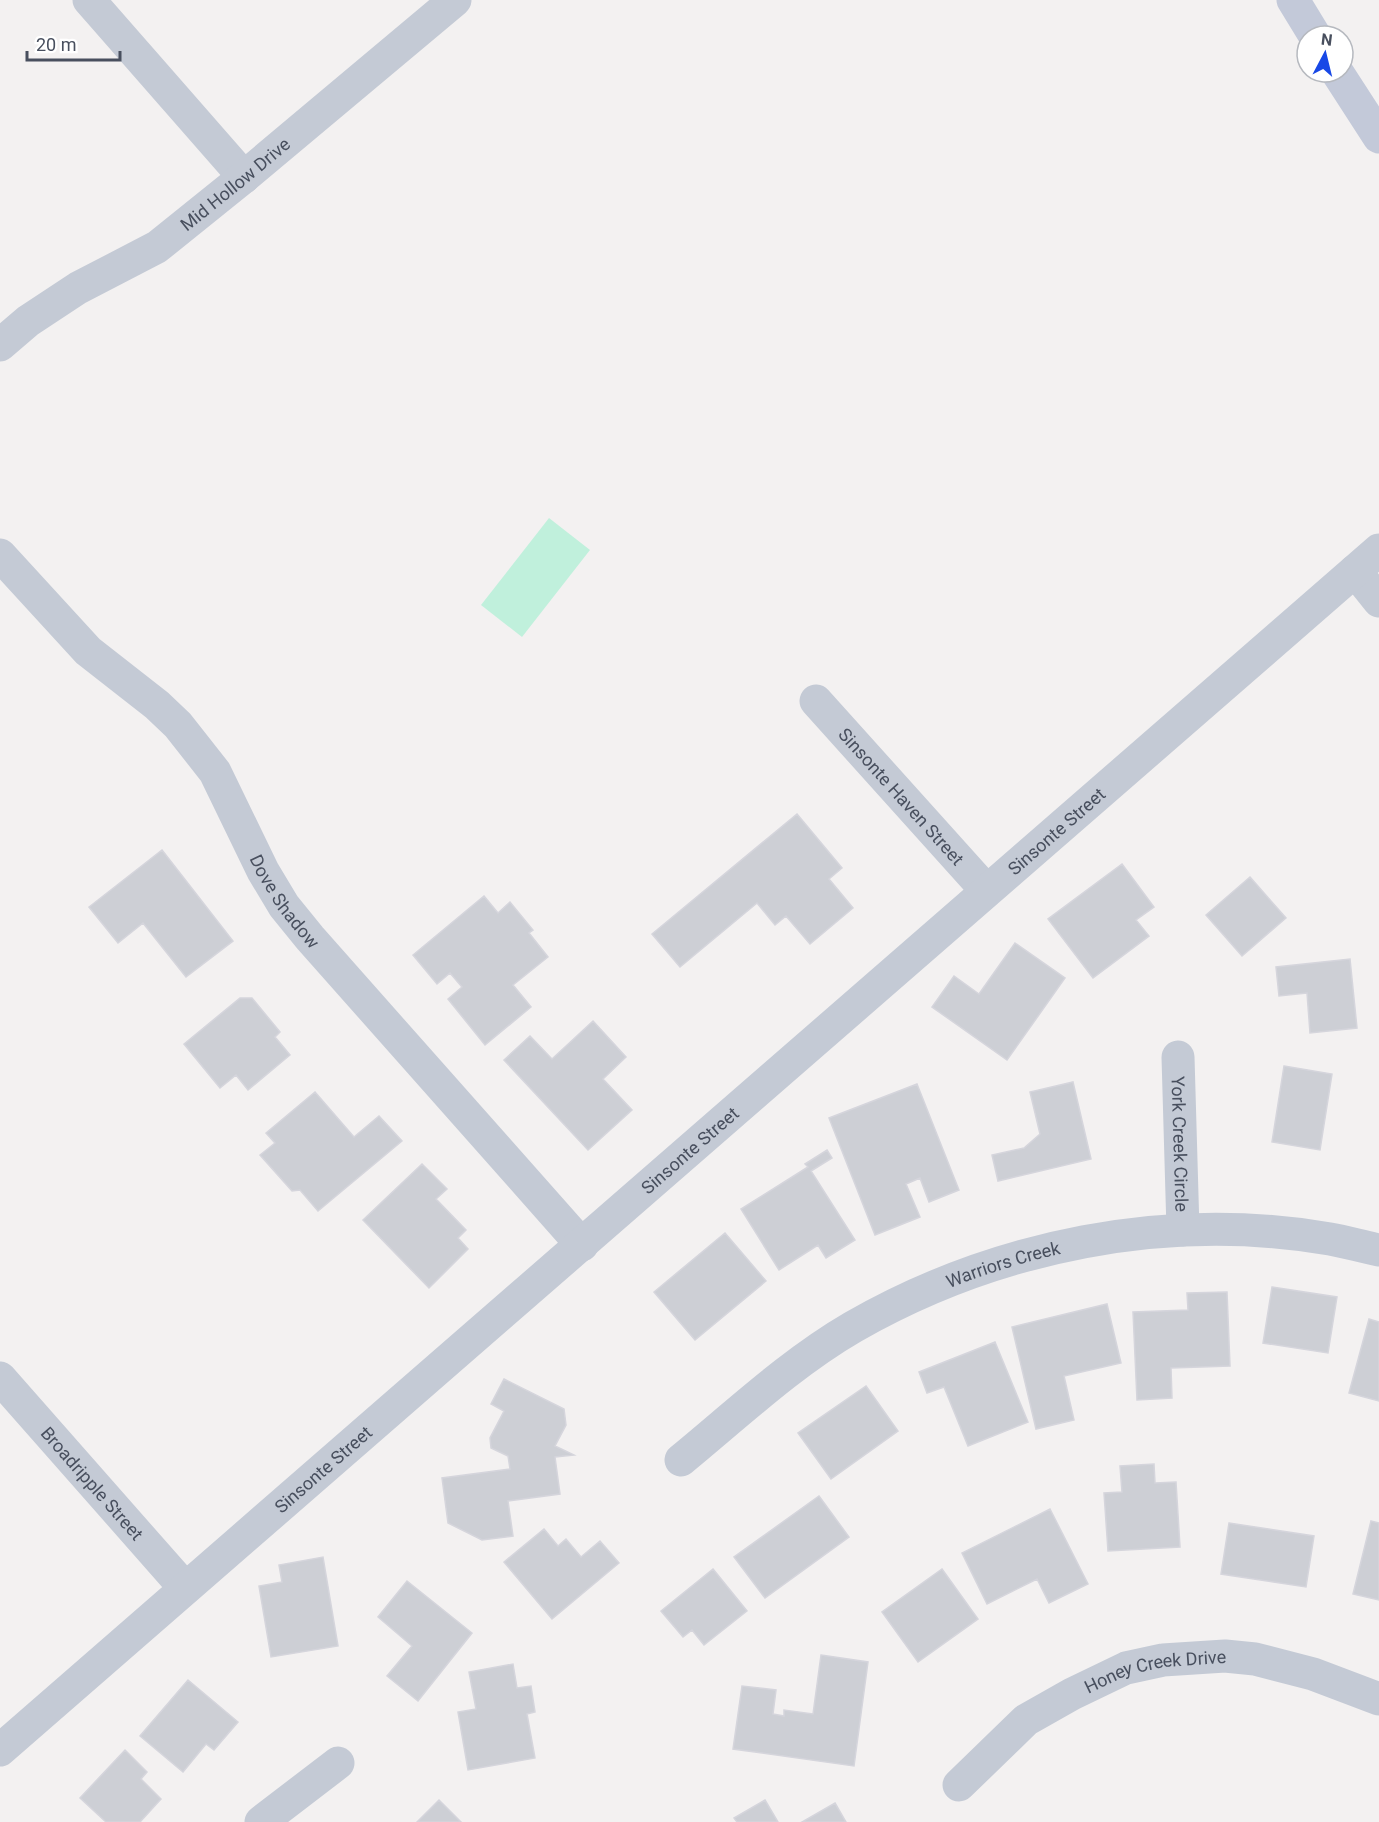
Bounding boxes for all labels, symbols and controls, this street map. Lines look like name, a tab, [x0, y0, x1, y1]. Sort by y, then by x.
scale bar	[27, 24, 120, 62]
north arrow	[1295, 24, 1355, 84]
text: N	[1320, 29, 1334, 50]
text: 20 m	[36, 34, 76, 55]
street label: Mid Hollow Drive	[176, 133, 294, 235]
street label: Sinsonte Haven Street	[835, 723, 969, 869]
street label: Sinsonte Street	[1003, 783, 1109, 879]
street label: Dove Shadow	[246, 851, 325, 953]
street label: York Creek Circle	[1168, 1076, 1193, 1212]
street label: Sinsonte Street	[637, 1102, 742, 1198]
street label: Warriors Creek	[943, 1236, 1063, 1291]
street label: Sinsonte Street	[270, 1421, 376, 1517]
street label: Broadripple Street	[37, 1422, 148, 1544]
street label: Honey Creek Drive	[1081, 1645, 1227, 1697]

